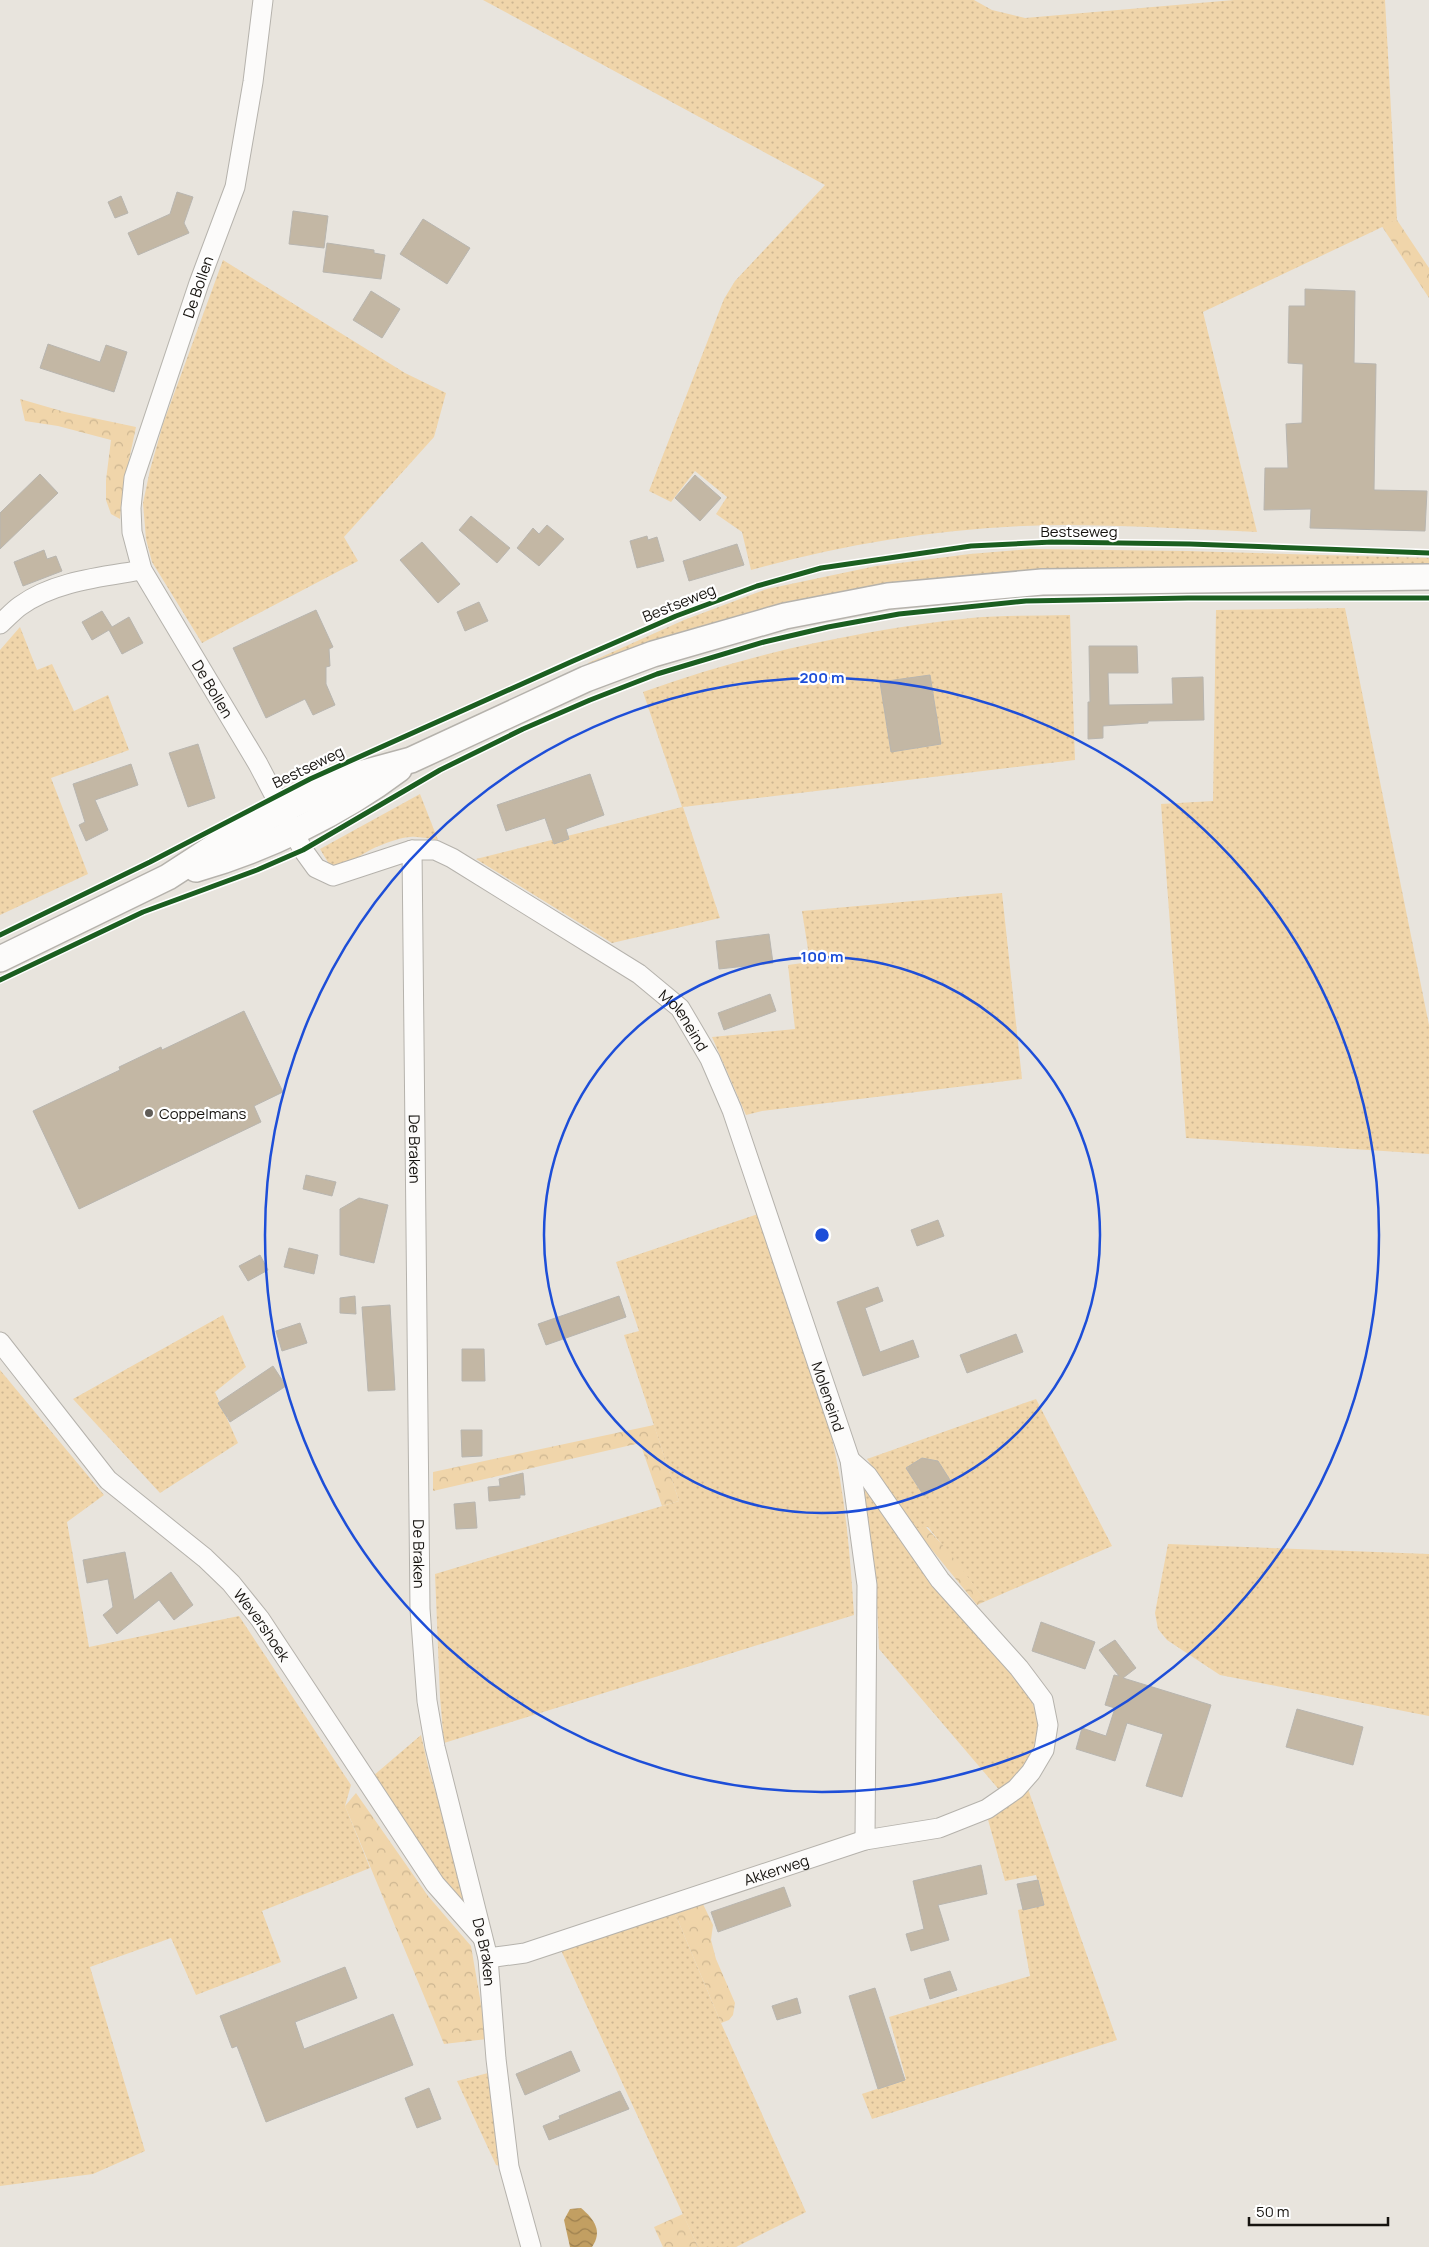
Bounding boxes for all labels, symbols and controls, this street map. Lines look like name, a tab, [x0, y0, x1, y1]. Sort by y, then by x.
street label: De Bollen	[178, 253, 218, 321]
street label: Bestseweg	[1040, 521, 1118, 542]
street label: Bestseweg	[639, 579, 719, 627]
street label: De Bollen	[187, 656, 239, 722]
text: 200 m	[799, 667, 845, 688]
street label: Bestseweg	[269, 741, 347, 793]
text: 100 m	[801, 946, 843, 967]
street label: Moleneind	[655, 984, 713, 1055]
place label: Coppelmans	[159, 1103, 247, 1124]
marker: Coppelmans	[143, 1107, 155, 1119]
street label: De Braken	[404, 1114, 426, 1184]
centre of rings	[813, 1226, 831, 1244]
street label: Moleneind	[807, 1359, 850, 1434]
street label: De Braken	[409, 1519, 430, 1589]
street label: Wevershoek	[229, 1584, 296, 1666]
street label: Akkerweg	[741, 1849, 811, 1890]
street label: De Braken	[468, 1915, 501, 1987]
scale bar	[1249, 2194, 1388, 2226]
text: 50 m	[1256, 2201, 1290, 2222]

